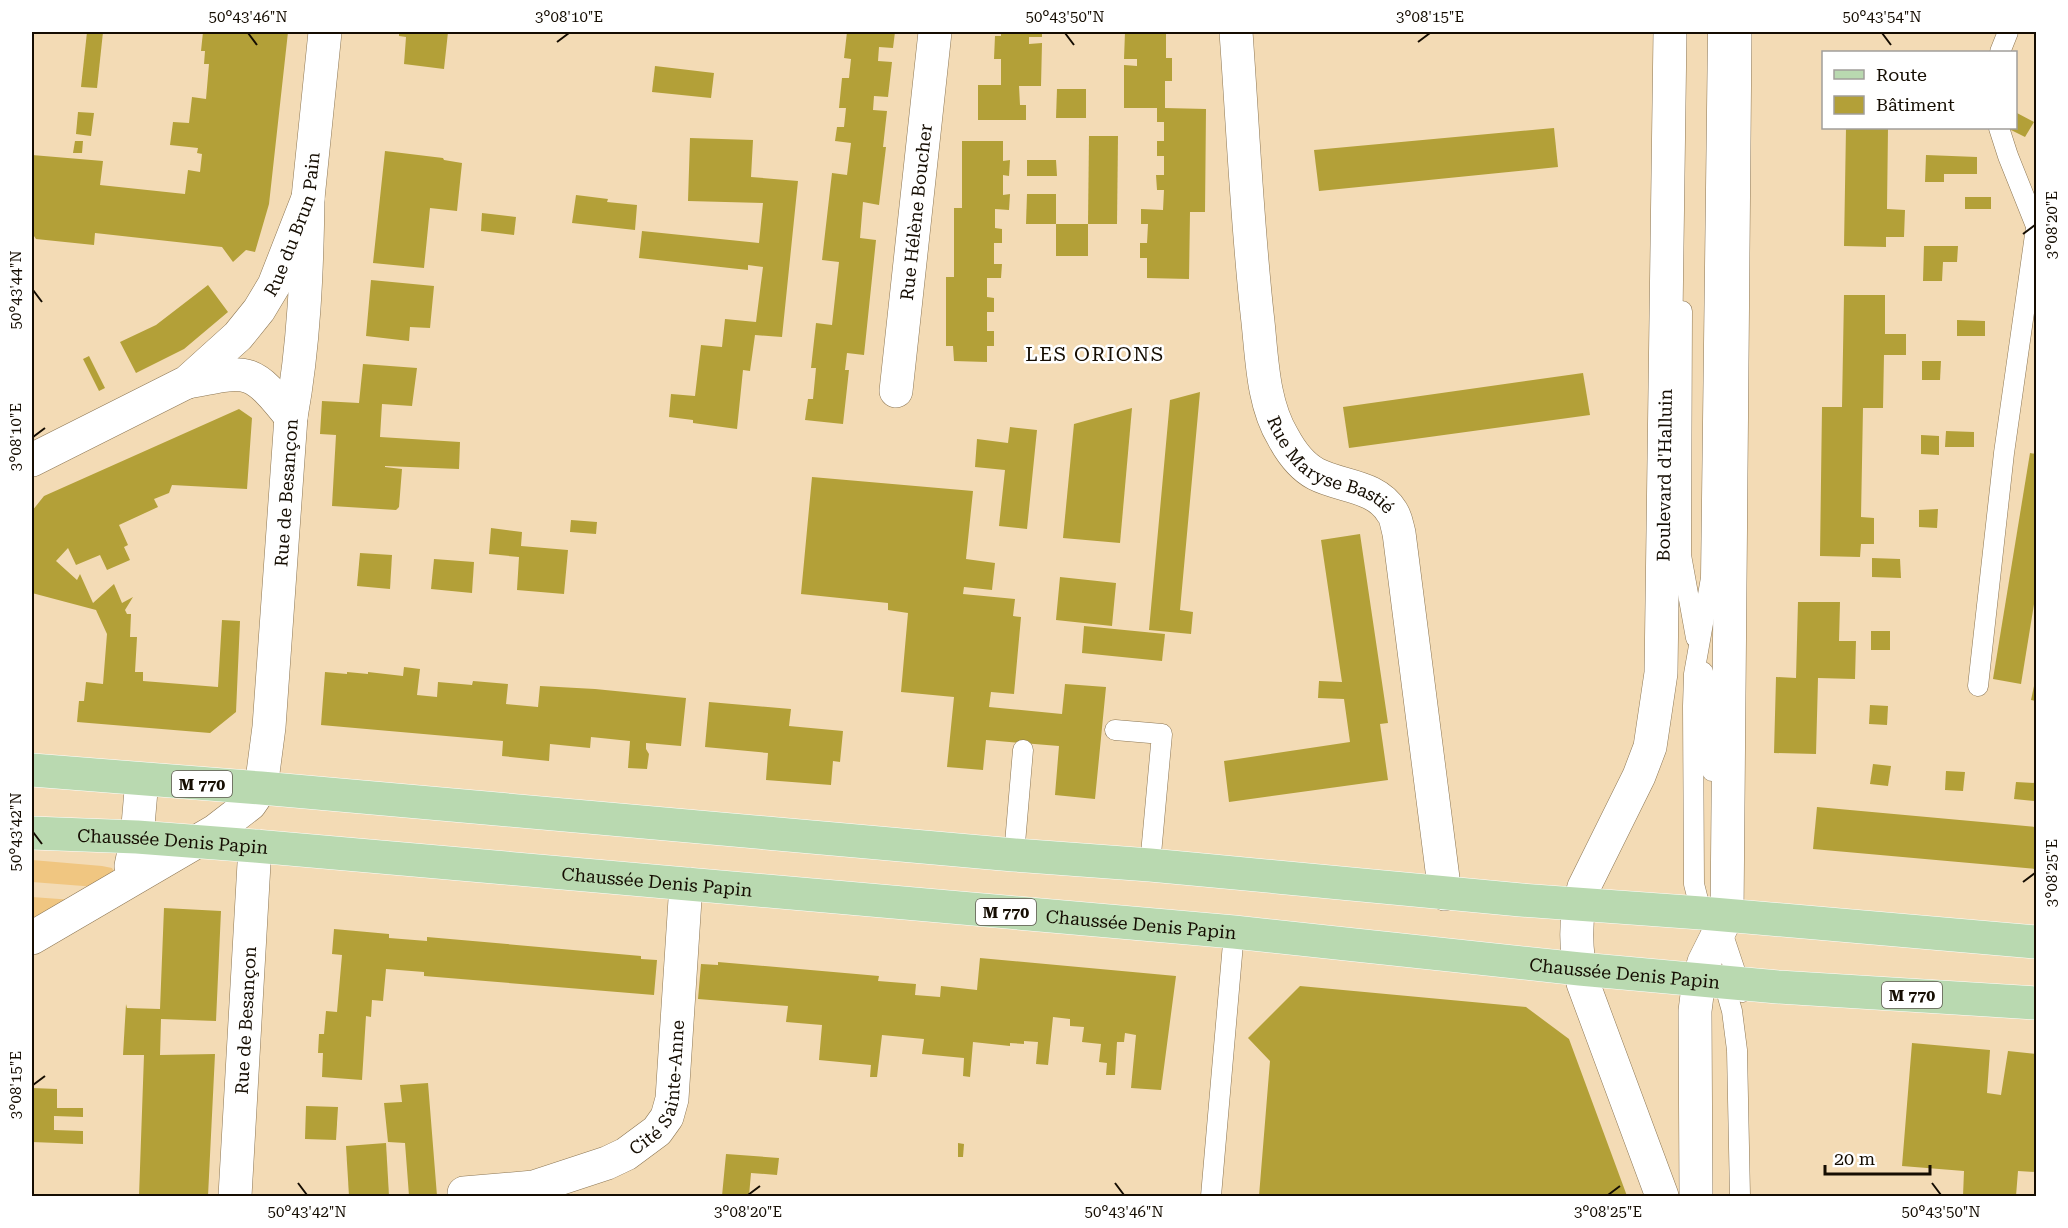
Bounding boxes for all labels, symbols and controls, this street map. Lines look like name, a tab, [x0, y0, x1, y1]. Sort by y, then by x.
text: 50°43'46"N	[208, 8, 288, 26]
text: 3°08'10"E	[535, 8, 603, 26]
text: 50°43'50"N	[1025, 8, 1105, 26]
text: 3°08'15"E	[1396, 8, 1464, 26]
text: 50°43'54"N	[1842, 8, 1922, 26]
legend	[1822, 51, 2017, 129]
text: Route	[1876, 64, 1927, 85]
text: Bâtiment	[1876, 94, 1955, 115]
street label: Rue Hélène Boucher	[895, 123, 935, 301]
street label: Rue du Brun Pain	[259, 151, 323, 300]
text: 3°08'20"E	[2043, 191, 2061, 259]
text: 50°43'44"N	[7, 250, 25, 330]
district label: LES ORIONS	[1025, 342, 1165, 366]
street label: Boulevard d'Halluin	[1652, 388, 1675, 562]
text: 3°08'10"E	[7, 403, 25, 471]
street label: Rue Maryse Bastié	[1263, 412, 1400, 517]
street label: Rue de Besançon	[270, 418, 301, 568]
road number: M 770	[172, 771, 232, 797]
text: 50°43'42"N	[7, 792, 25, 872]
street label: Chaussée Denis Papin	[77, 824, 269, 858]
text: 3°08'25"E	[2043, 839, 2061, 907]
street label: Chaussée Denis Papin	[561, 862, 754, 900]
road number: M 770	[976, 899, 1036, 925]
street label: Chaussée Denis Papin	[1045, 905, 1238, 943]
street label: Rue de Besançon	[230, 945, 260, 1095]
street label: Chaussée Denis Papin	[1528, 953, 1721, 992]
road number: M 770	[1882, 982, 1942, 1008]
street label: Cité Sainte-Anne	[625, 1019, 688, 1159]
text: 3°08'15"E	[7, 1051, 25, 1119]
scale bar	[1825, 1138, 1930, 1176]
text: 20 m	[1834, 1148, 1875, 1169]
text: 50°43'42"N	[267, 1203, 347, 1221]
text: 3°08'20"E	[714, 1203, 782, 1221]
text: 50°43'46"N	[1084, 1203, 1164, 1221]
text: 3°08'25"E	[1574, 1203, 1642, 1221]
text: 50°43'50"N	[1901, 1203, 1981, 1221]

